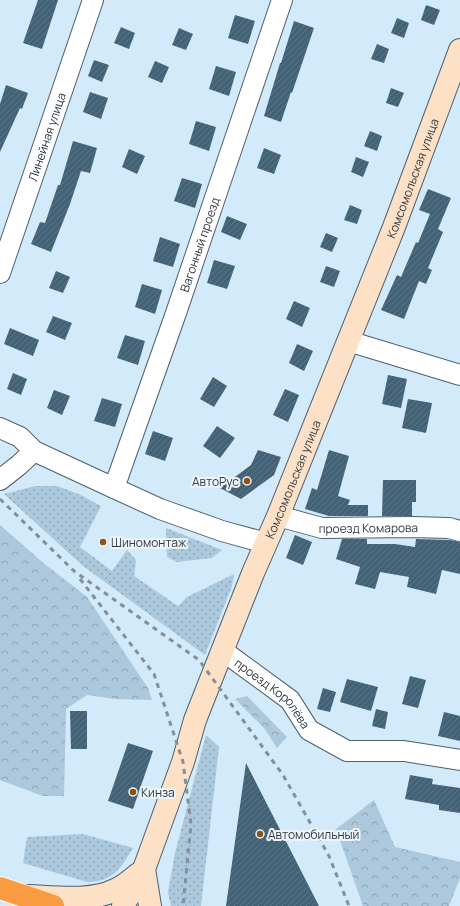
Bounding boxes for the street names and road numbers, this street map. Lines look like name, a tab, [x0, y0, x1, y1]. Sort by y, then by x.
street label: Линейная улица	[23, 90, 69, 183]
street label: Комсомольская улица	[382, 116, 442, 240]
street label: Вагонный проезд	[175, 195, 223, 294]
street label: Комсомольская улица	[261, 417, 324, 541]
street label: проезд Комарова	[319, 518, 418, 537]
street label: проезд Королёва	[231, 654, 314, 732]

